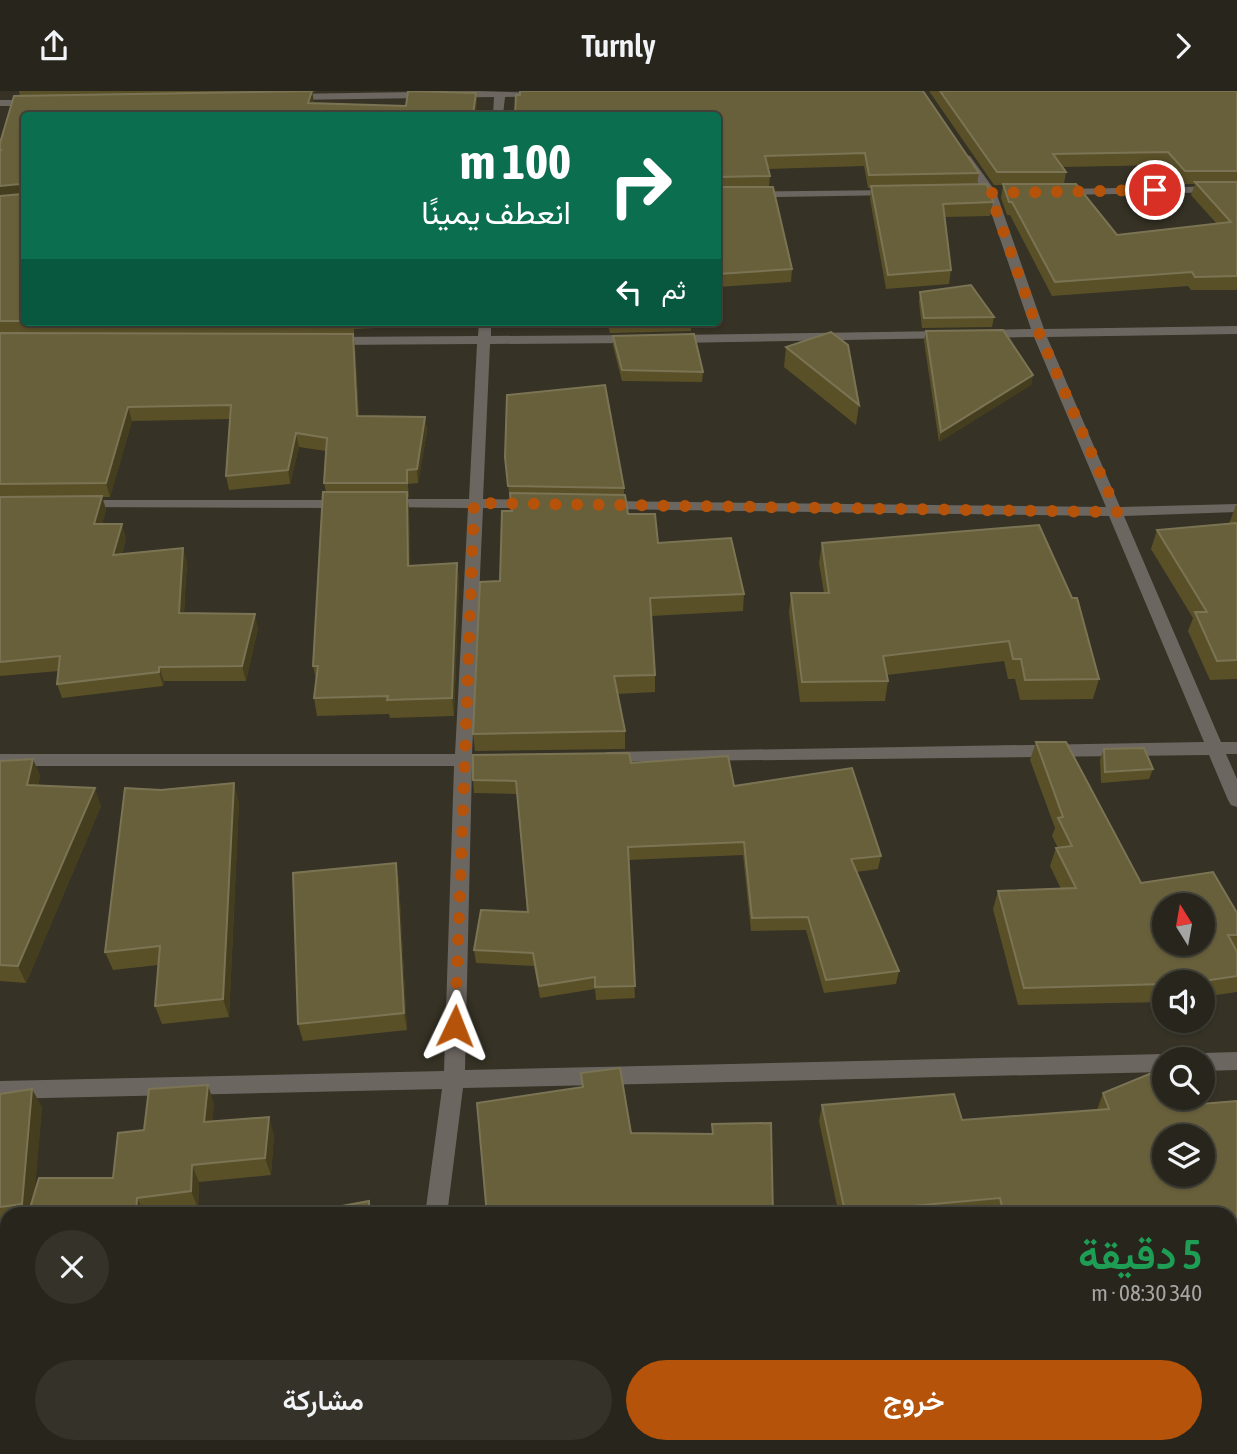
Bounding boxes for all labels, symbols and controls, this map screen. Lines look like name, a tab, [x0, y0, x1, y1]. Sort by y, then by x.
icon: share	[35, 27, 73, 65]
text: Turnly	[581, 27, 656, 64]
icon: forward	[1164, 27, 1202, 65]
text: 100 m	[460, 133, 571, 189]
icon: right	[595, 140, 686, 231]
pin	[1125, 160, 1185, 220]
icon: arrive	[1136, 171, 1174, 209]
text: انعطف يمينًا	[421, 194, 571, 231]
icon: left	[610, 273, 648, 311]
text: ثم	[662, 275, 686, 305]
north arrow	[1152, 893, 1214, 955]
map controls	[1152, 893, 1215, 1187]
button: sound	[1152, 970, 1215, 1033]
position arrow	[418, 989, 492, 1063]
button: search	[1152, 1047, 1215, 1110]
button: layers	[1152, 1124, 1215, 1187]
button: close	[35, 1230, 109, 1304]
text: 5 دقيقة	[1078, 1230, 1202, 1278]
text: 340 m · 08:30	[1091, 1280, 1202, 1306]
button: مشاركة	[35, 1360, 612, 1440]
button: خروج	[626, 1360, 1202, 1440]

